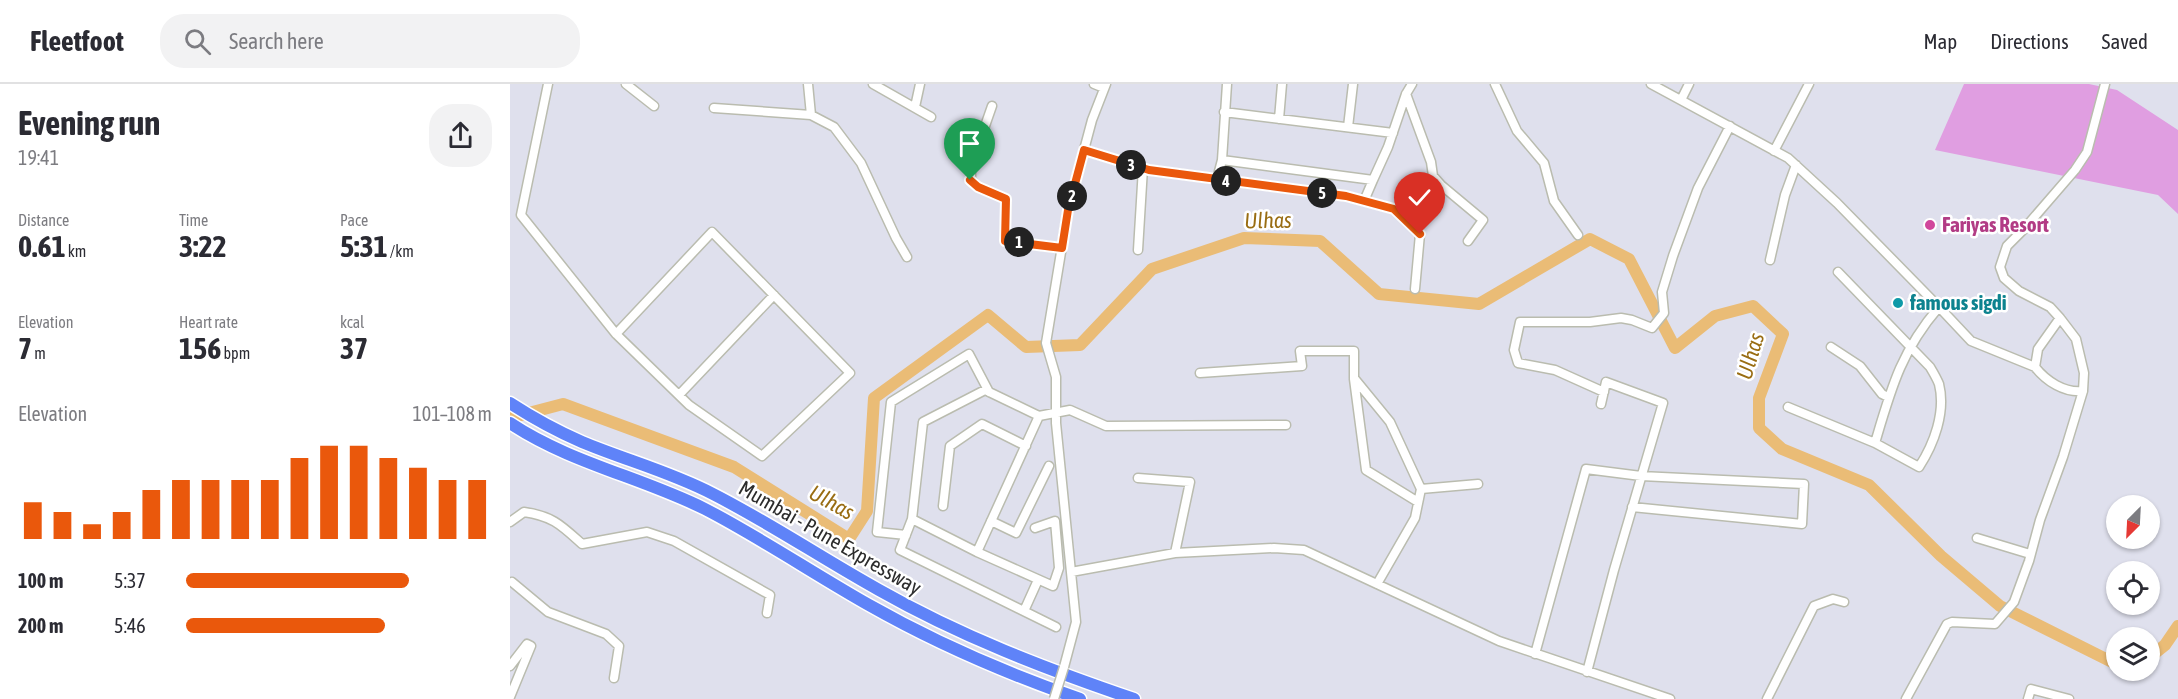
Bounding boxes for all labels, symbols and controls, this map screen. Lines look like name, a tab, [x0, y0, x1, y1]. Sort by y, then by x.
search box	[160, 14, 580, 68]
text: Fleetfoot	[30, 25, 124, 57]
icon: search	[181, 25, 214, 58]
text: Search here	[229, 28, 324, 54]
text: Map	[1923, 29, 1957, 53]
text: Directions	[1990, 29, 2069, 53]
text: Saved	[2102, 29, 2148, 53]
text: Evening run	[18, 104, 160, 142]
button: share	[429, 104, 492, 167]
pin	[944, 118, 995, 180]
icon: arrive	[953, 127, 986, 160]
text: 19:41	[18, 146, 59, 169]
pin: 3	[1116, 150, 1146, 180]
text: 3	[1127, 156, 1135, 174]
pin: 4	[1211, 166, 1241, 196]
text: 4	[1222, 172, 1230, 190]
pin	[1394, 172, 1445, 234]
pin: 5	[1307, 178, 1337, 208]
pin: 2	[1057, 181, 1087, 211]
icon: check	[1403, 181, 1436, 214]
text: 5	[1318, 184, 1326, 202]
text: 2	[1068, 187, 1076, 205]
water label: Ulhas	[1244, 207, 1292, 233]
text: Distance	[18, 211, 69, 229]
text: Time	[179, 211, 208, 229]
text: Pace	[340, 211, 368, 229]
place label: Fariyas Resort	[1942, 212, 2049, 236]
marker: Fariyas Resort	[1923, 218, 1937, 232]
pin: 1	[1004, 227, 1034, 257]
text: 0.61	[18, 229, 66, 263]
text: 3:22	[179, 229, 227, 263]
text: 5:31	[340, 229, 388, 263]
text: 1	[1015, 233, 1023, 251]
text: km	[66, 242, 86, 260]
text: /km	[388, 242, 414, 260]
place label: famous sigdi	[1909, 290, 2007, 314]
marker: famous sigdi	[1891, 296, 1905, 310]
text: Elevation	[18, 313, 73, 331]
text: Heart rate	[179, 313, 238, 331]
text: kcal	[340, 313, 364, 331]
water label: Ulhas	[1731, 329, 1769, 383]
text: 7	[18, 331, 32, 365]
text: 156	[179, 331, 221, 365]
text: 37	[340, 331, 368, 365]
text: m	[32, 344, 46, 362]
text: bpm	[221, 344, 250, 362]
text: Elevation	[18, 402, 87, 425]
text: 101–108 m	[412, 402, 492, 425]
street label: Mumbai - Pune Expressway	[735, 475, 926, 599]
water label: Ulhas	[805, 479, 859, 525]
north arrow	[2106, 495, 2160, 549]
map controls	[2106, 495, 2160, 681]
button: locate	[2106, 561, 2160, 615]
text: 100 m	[18, 569, 63, 592]
text: 5:37	[114, 569, 146, 592]
text: 200 m	[18, 614, 63, 637]
text: 5:46	[114, 614, 146, 637]
button: layers	[2106, 627, 2160, 681]

